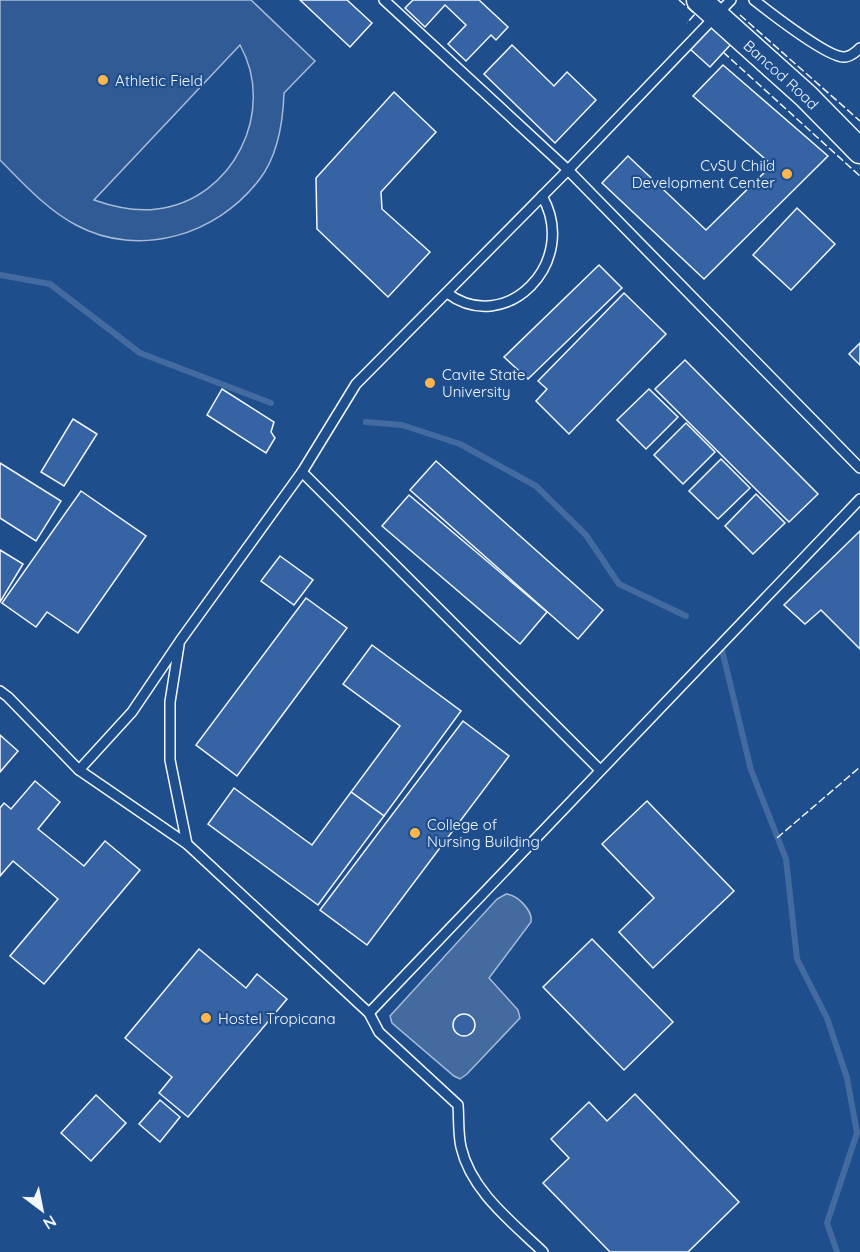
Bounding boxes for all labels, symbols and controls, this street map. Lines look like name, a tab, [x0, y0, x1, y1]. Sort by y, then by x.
street label: Bancod Road	[740, 35, 823, 113]
place label: Athletic Field	[115, 71, 203, 90]
marker: Athletic Field	[96, 73, 110, 87]
place label: CvSU Child Development Center	[632, 156, 775, 192]
marker: CvSU Child Development Center	[780, 167, 794, 181]
place label: Cavite State University	[442, 365, 526, 401]
marker: Cavite State University	[423, 376, 437, 390]
place label: College of Nursing Building	[427, 815, 540, 851]
marker: College of Nursing Building	[408, 826, 422, 840]
place label: Hostel Tropicana	[218, 1009, 336, 1028]
marker: Hostel Tropicana	[199, 1011, 213, 1025]
north arrow	[12, 1180, 72, 1240]
text: N	[40, 1211, 60, 1234]

